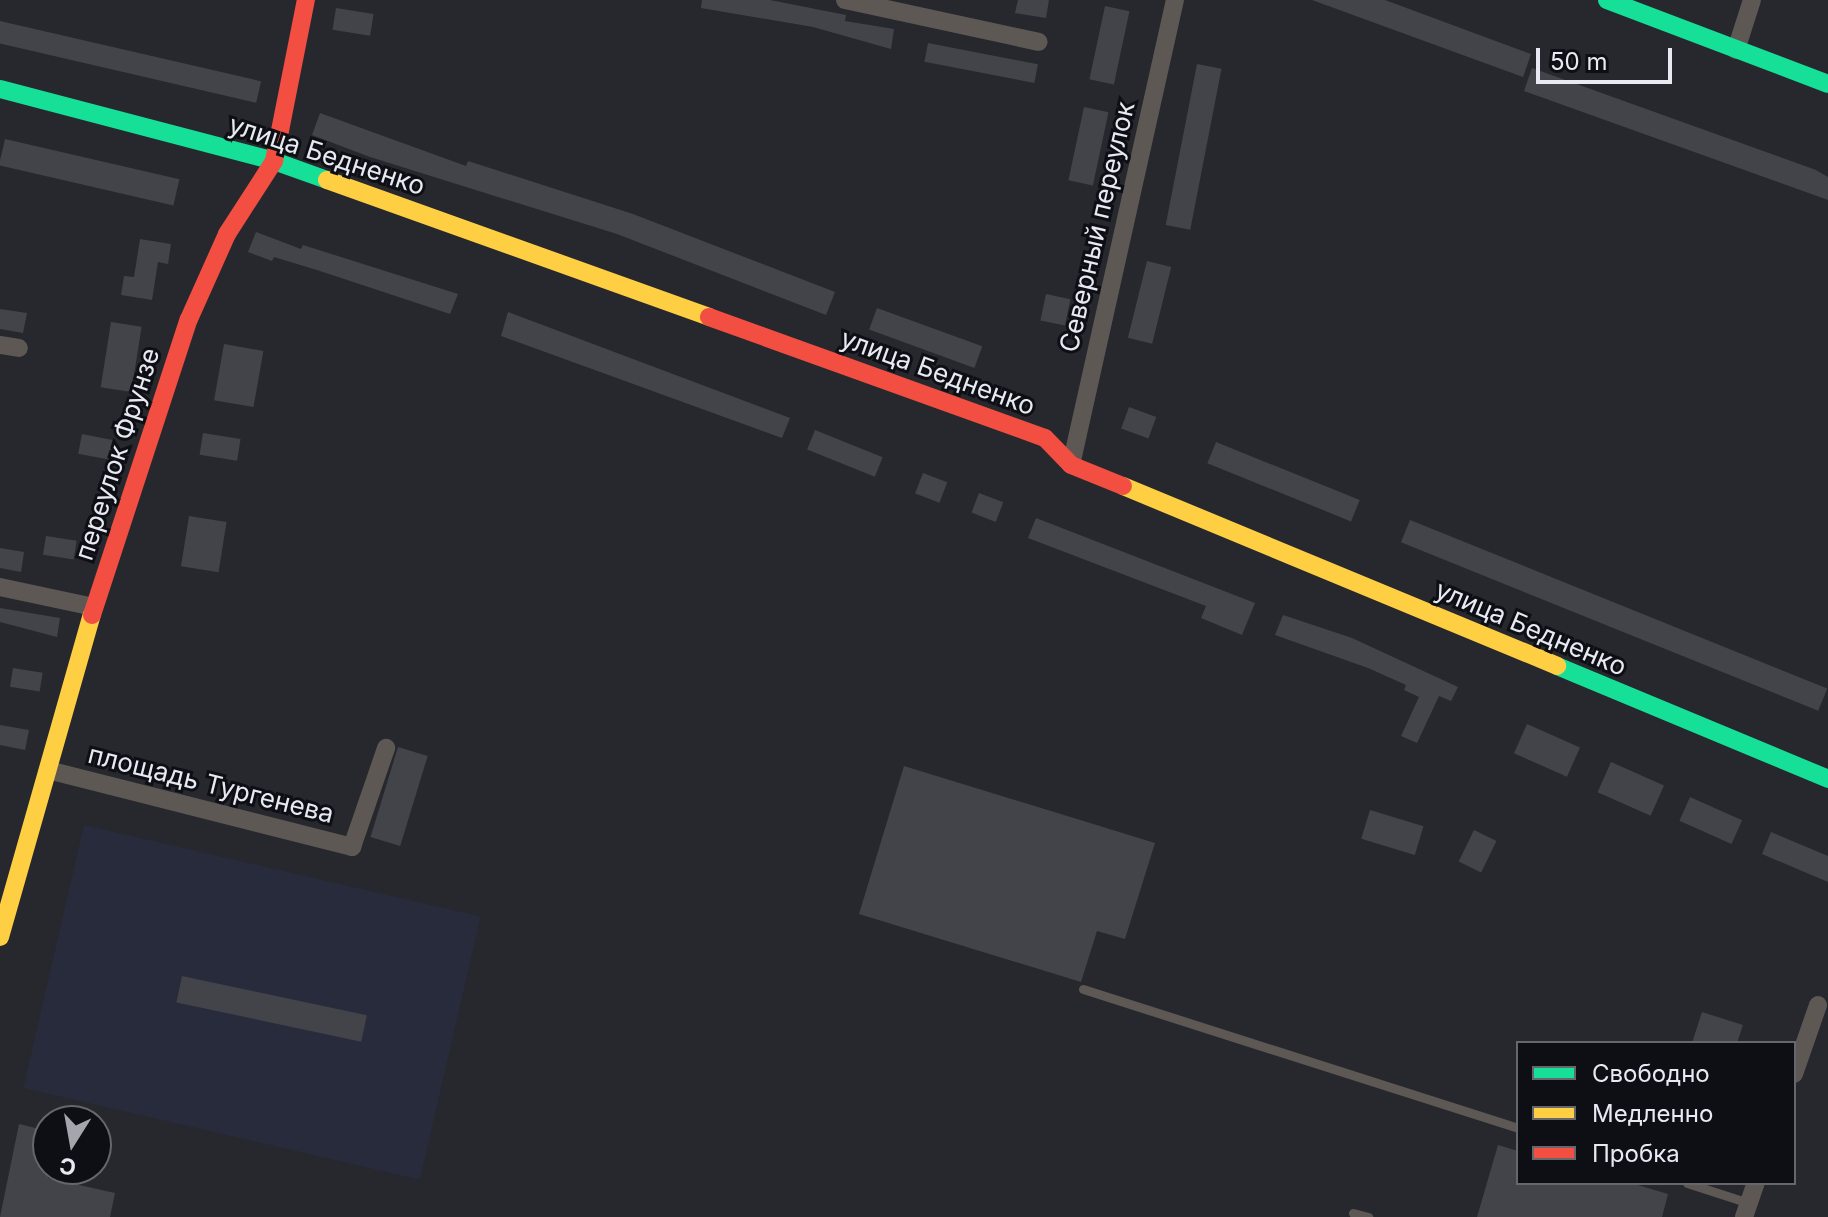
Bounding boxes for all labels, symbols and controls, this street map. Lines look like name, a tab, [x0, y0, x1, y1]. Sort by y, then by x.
scale bar	[1540, 32, 1676, 82]
text: 50 m	[1550, 47, 1608, 76]
street label: Северный переулок	[1053, 99, 1141, 355]
street label: улица Бедненко	[225, 109, 429, 201]
street label: улица Бедненко	[837, 322, 1039, 422]
street label: переулок Фрунзе	[68, 344, 166, 564]
street label: улица Бедненко	[1431, 574, 1631, 682]
street label: площадь Тургенева	[85, 738, 337, 830]
legend	[1516, 1041, 1796, 1185]
text: Свободно	[1592, 1059, 1710, 1088]
text: Медленно	[1592, 1099, 1713, 1128]
north arrow	[32, 1105, 112, 1185]
text: Пробка	[1592, 1139, 1680, 1168]
text: С	[57, 1152, 78, 1181]

